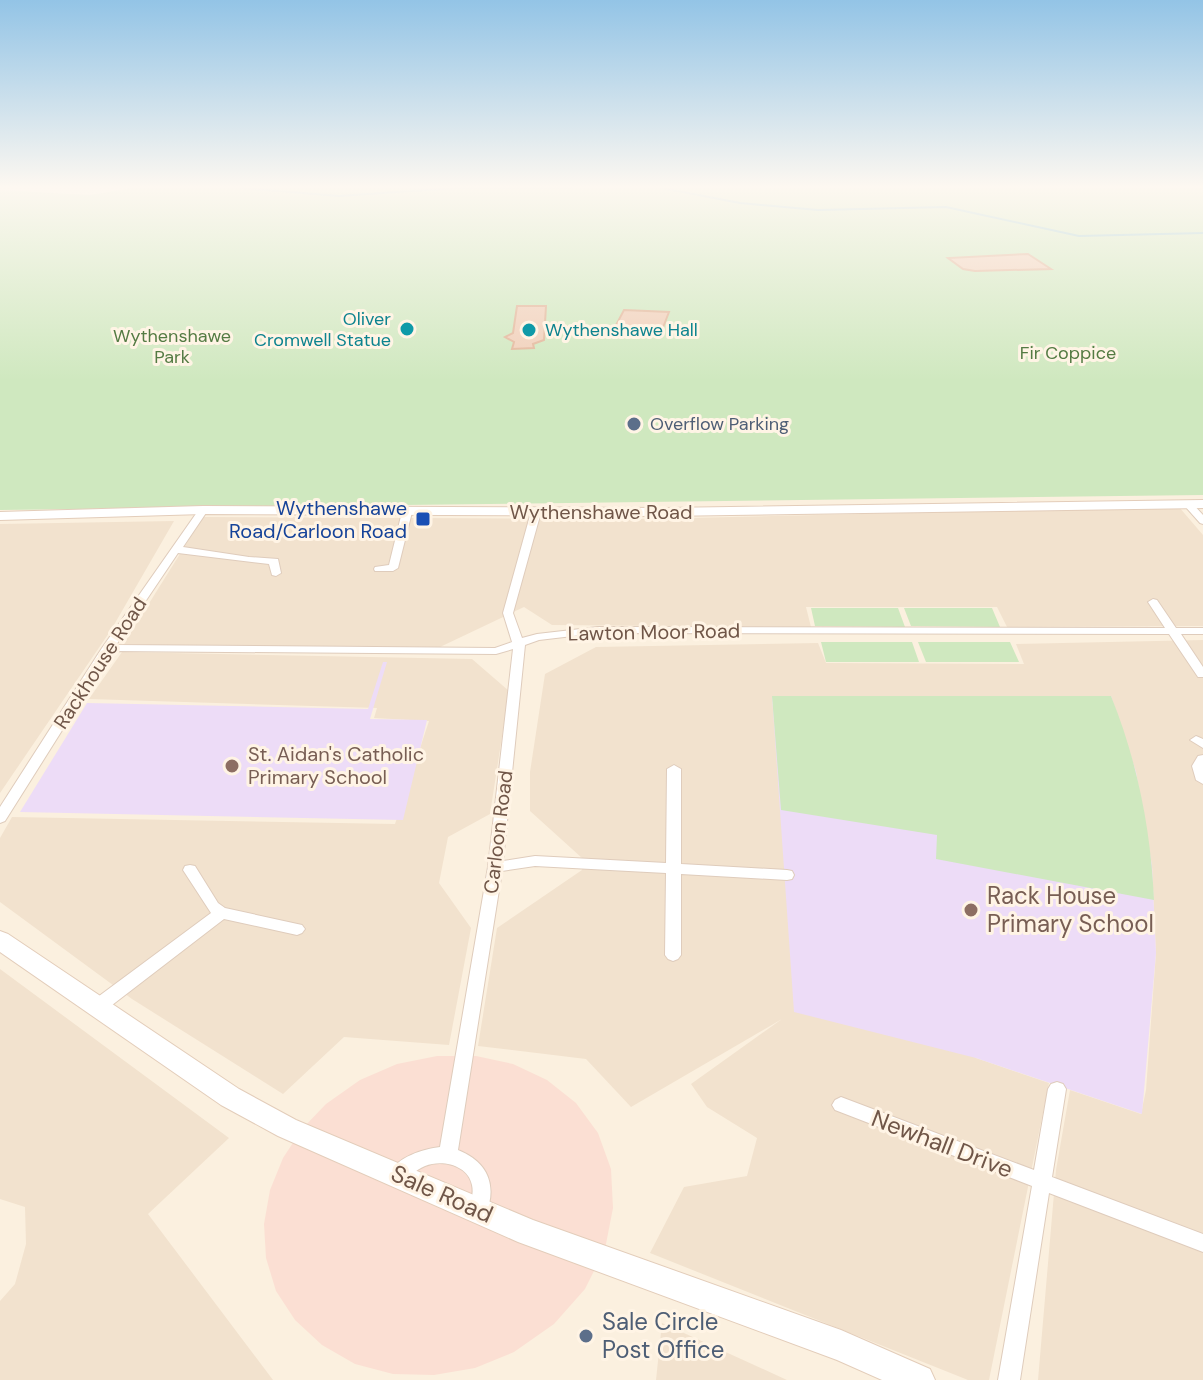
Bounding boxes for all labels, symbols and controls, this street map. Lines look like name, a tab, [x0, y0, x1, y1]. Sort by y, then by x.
place label: Oliver Cromwell Statue	[254, 307, 391, 352]
place label: Wythenshawe Hall	[545, 318, 698, 342]
marker: Oliver Cromwell Statue	[398, 320, 416, 338]
marker: Wythenshawe Hall	[520, 321, 538, 339]
park label: Wythenshawe Park	[113, 324, 231, 369]
park label: Fir Coppice	[1020, 341, 1116, 365]
place label: Overflow Parking	[650, 412, 789, 436]
marker: Overflow Parking	[625, 415, 643, 433]
place label: Wythenshawe Road/Carloon Road	[229, 495, 407, 544]
street label: Wythenshawe Road	[510, 499, 693, 525]
marker: Wythenshawe Road/Carloon Road	[414, 510, 432, 528]
street label: Rackhouse Road	[48, 592, 152, 734]
street label: Lawton Moor Road	[568, 617, 740, 647]
place label: St. Aidan's Catholic Primary School	[248, 741, 424, 790]
marker: St. Aidan's Catholic Primary School	[223, 757, 241, 775]
street label: Carloon Road	[478, 769, 518, 895]
place label: Rack House Primary School	[987, 880, 1154, 939]
marker: Rack House Primary School	[962, 901, 980, 919]
street label: Newhall Drive	[867, 1102, 1017, 1185]
street label: Sale Road	[386, 1157, 498, 1230]
place label: Sale Circle Post Office	[602, 1306, 724, 1365]
marker: Sale Circle Post Office	[577, 1327, 595, 1345]

